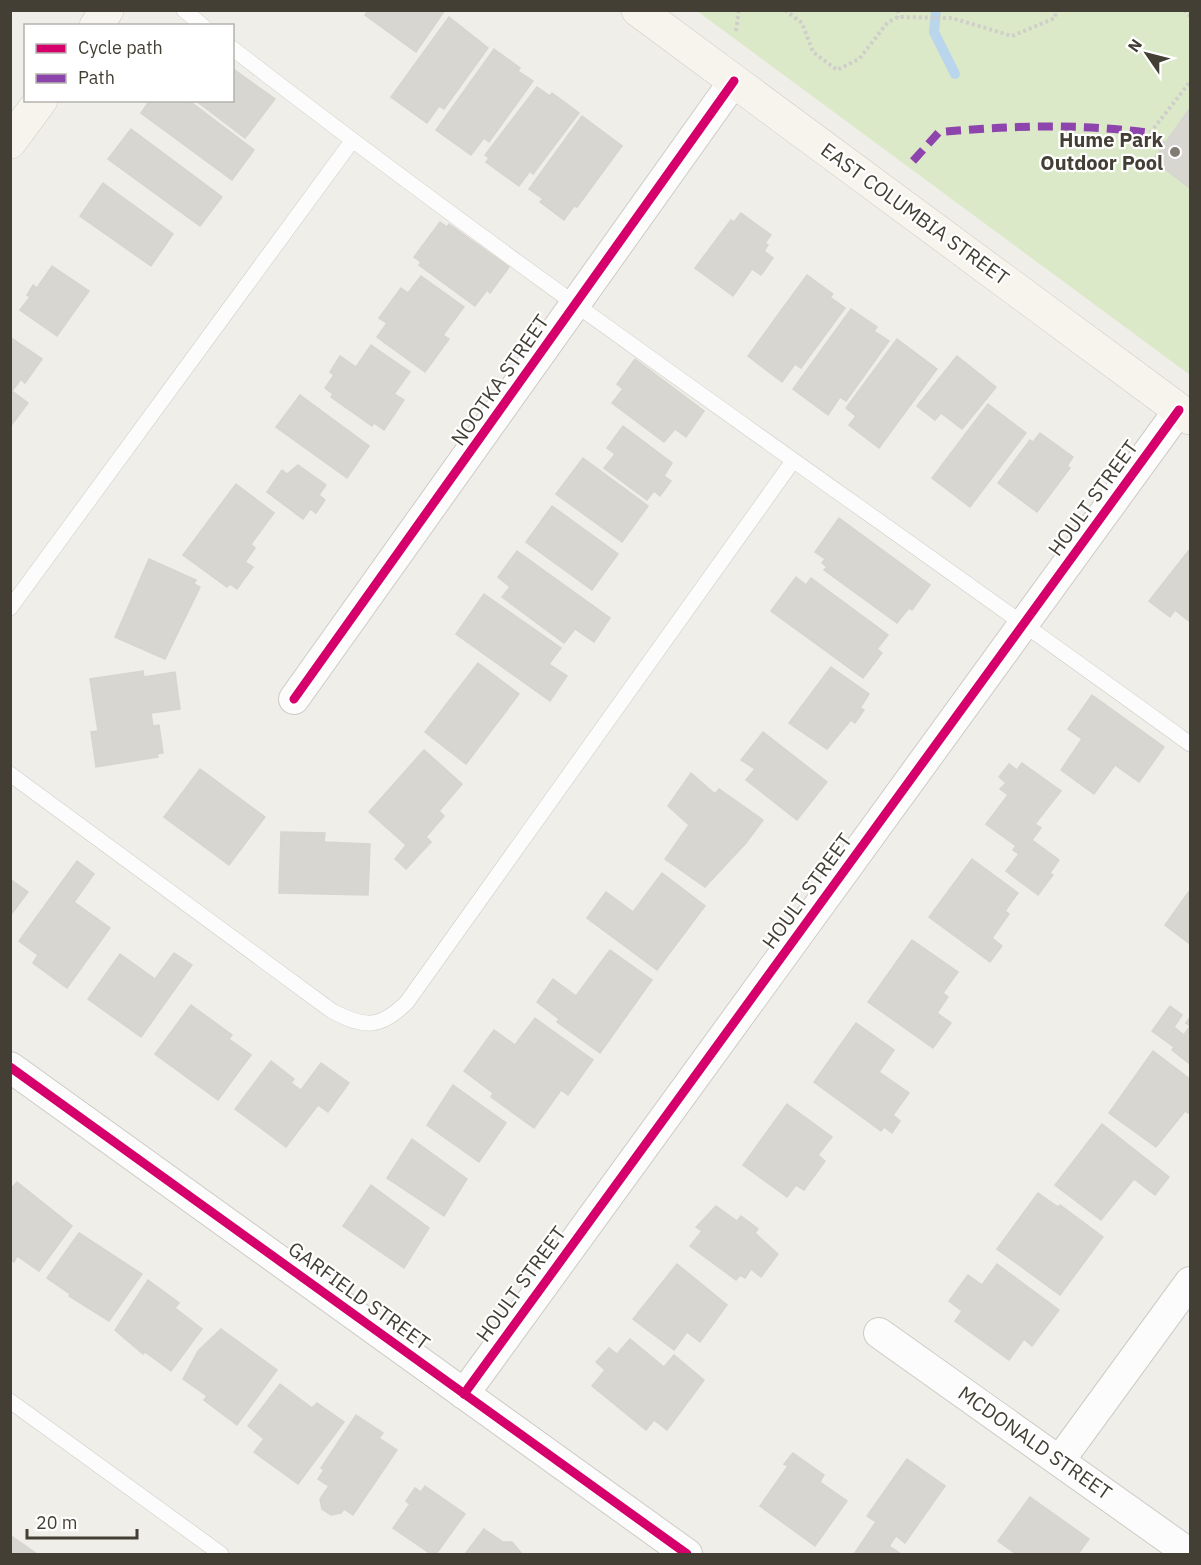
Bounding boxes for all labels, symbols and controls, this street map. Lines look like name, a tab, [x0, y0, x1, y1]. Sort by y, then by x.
legend	[24, 24, 234, 102]
north arrow	[1117, 24, 1177, 84]
text: N	[1123, 35, 1146, 56]
text: Cycle path	[78, 36, 163, 59]
text: Path	[78, 66, 115, 89]
place label: Hume Park Outdoor Pool	[1040, 126, 1163, 176]
street label: EAST COLUMBIA STREET	[816, 136, 1015, 291]
marker: Hume Park Outdoor Pool	[1168, 145, 1182, 159]
street label: NOOTKA STREET	[444, 309, 555, 451]
street label: HOULT STREET	[1041, 434, 1144, 561]
street label: HOULT STREET	[755, 827, 858, 954]
street label: HOULT STREET	[469, 1220, 572, 1347]
street label: GARFIELD STREET	[283, 1235, 436, 1356]
street label: MCDONALD STREET	[953, 1379, 1117, 1506]
scale bar	[27, 1502, 136, 1540]
text: 20 m	[36, 1511, 78, 1534]

